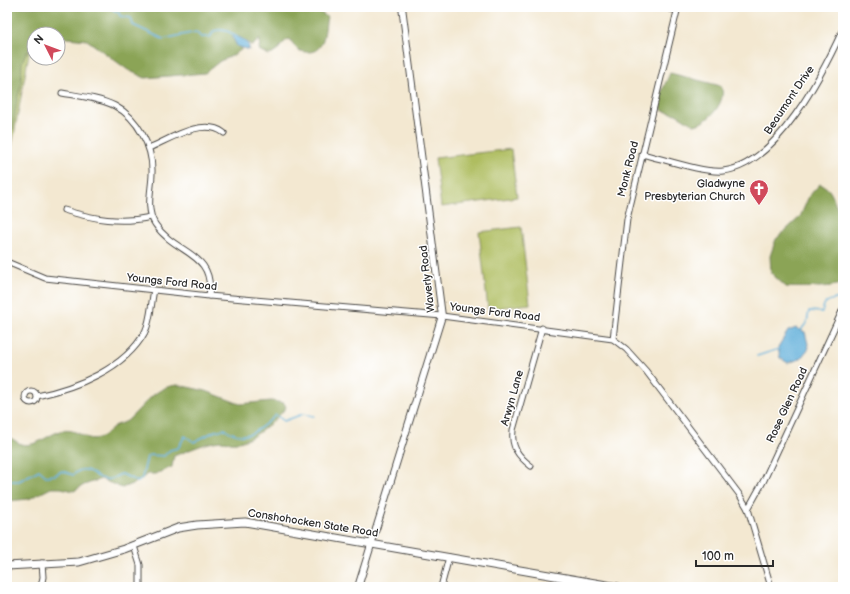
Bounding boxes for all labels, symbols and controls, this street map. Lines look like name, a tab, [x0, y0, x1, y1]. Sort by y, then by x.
north arrow	[26, 26, 66, 66]
text: N	[31, 32, 47, 47]
street label: Beaumont Drive	[761, 63, 817, 137]
street label: Monk Road	[615, 140, 641, 198]
place label: Gladwyne Presbyterian Church	[644, 177, 745, 203]
church icon: Gladwyne Presbyterian Church	[748, 178, 770, 206]
street label: Waverly Road	[416, 245, 438, 313]
street label: Youngs Ford Road	[125, 271, 218, 293]
street label: Youngs Ford Road	[448, 300, 541, 324]
street label: Rose Glen Road	[764, 365, 810, 445]
street label: Arwyn Lane	[498, 368, 526, 427]
street label: Conshohocken State Road	[247, 506, 379, 540]
scale bar	[696, 542, 773, 568]
text: 100 m	[702, 549, 734, 564]

